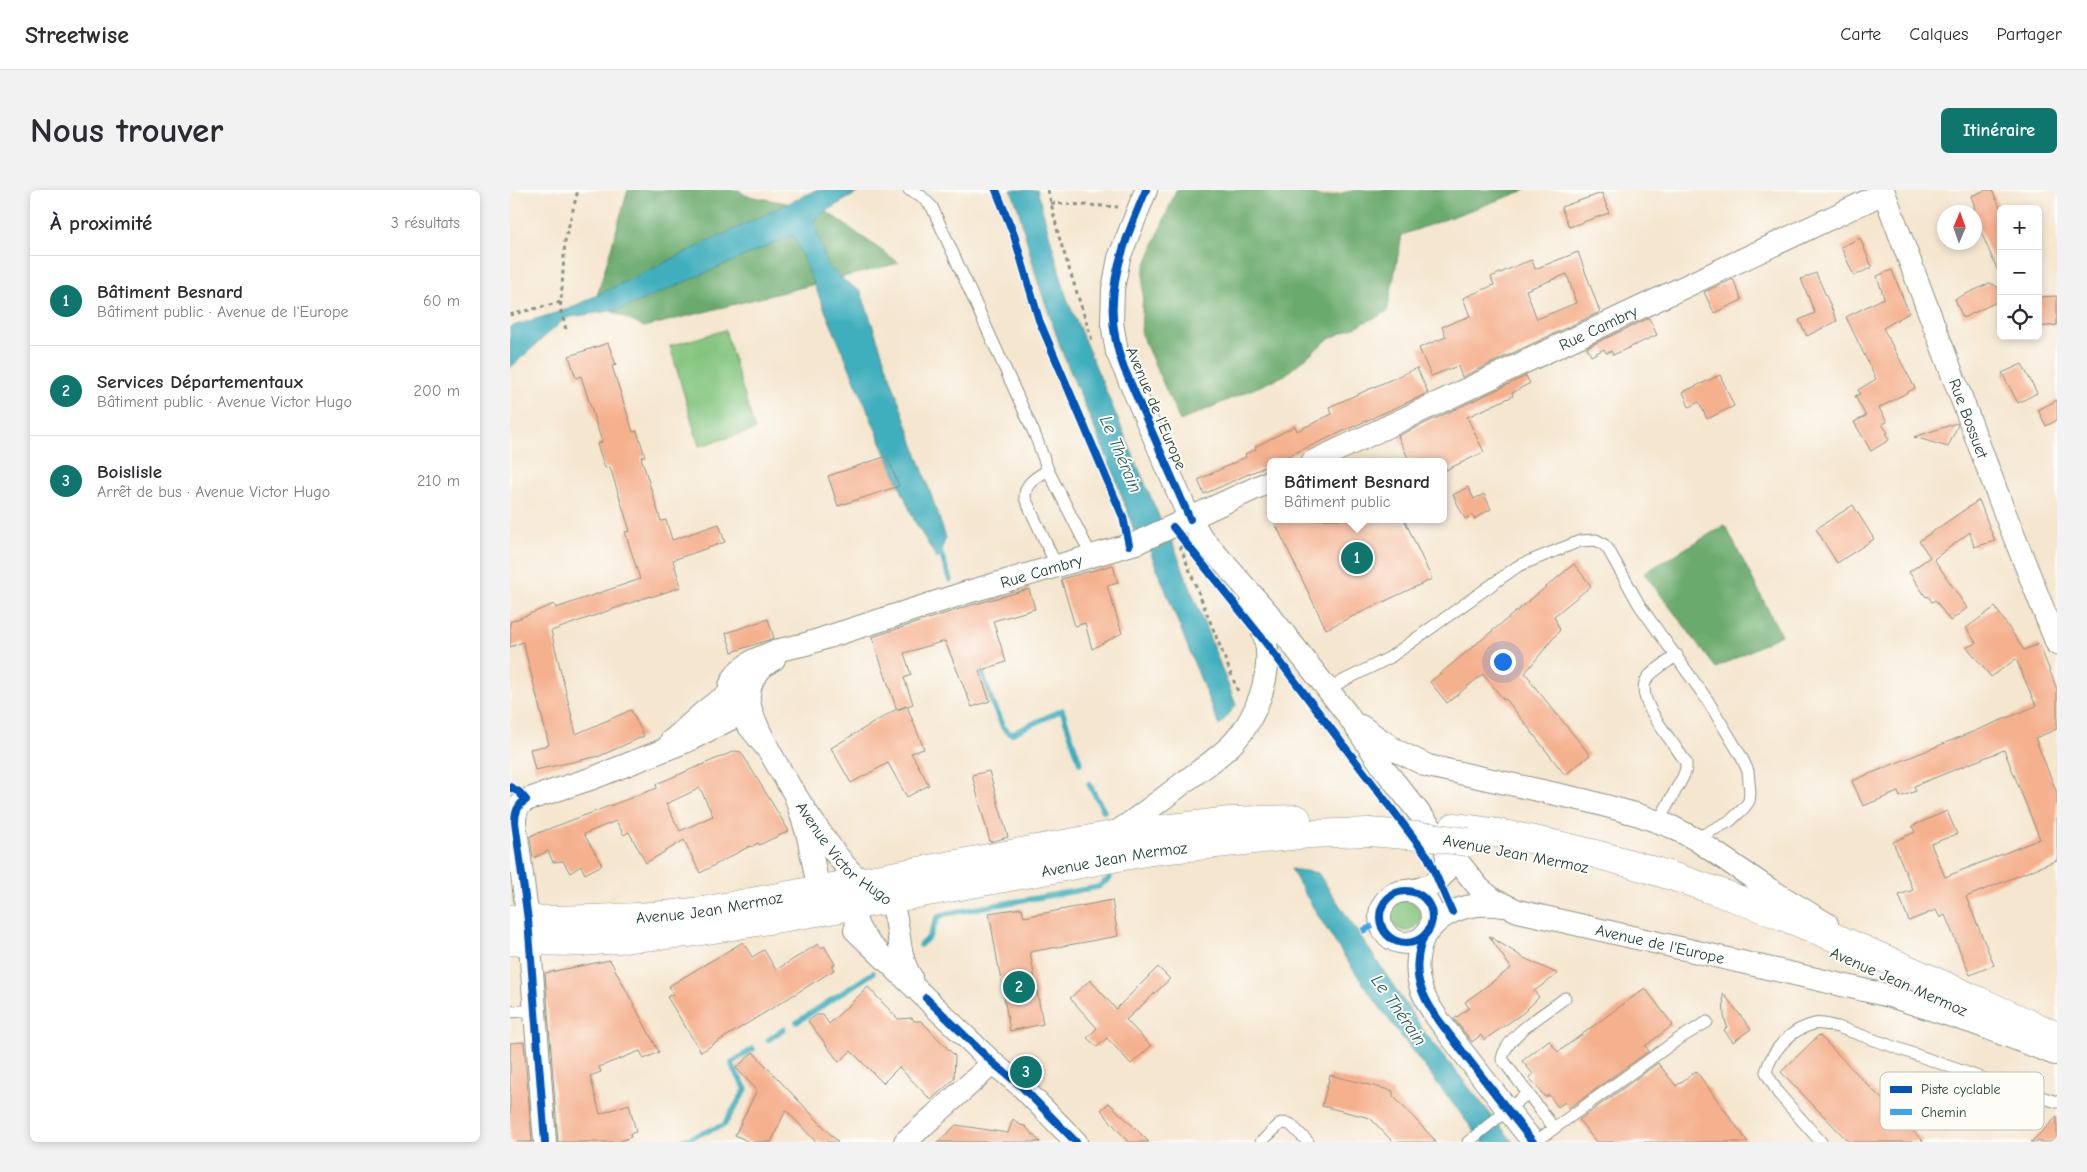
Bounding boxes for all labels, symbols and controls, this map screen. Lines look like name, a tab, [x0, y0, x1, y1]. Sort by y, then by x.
text: Streetwise	[25, 21, 129, 49]
text: Carte	[1840, 24, 1881, 45]
text: Calques	[1909, 24, 1969, 45]
text: Partager	[1997, 24, 2062, 45]
button: Itinéraire	[1941, 108, 2057, 153]
text: Nous trouver	[30, 110, 223, 151]
north arrow	[1937, 205, 1982, 250]
map controls	[1997, 205, 2042, 340]
button: +	[1997, 205, 2042, 250]
text: À proximité	[50, 211, 152, 235]
text: 3 résultats	[391, 214, 460, 232]
button: −	[1997, 250, 2042, 295]
text: Bâtiment Besnard	[97, 281, 243, 303]
text: 1	[63, 292, 69, 310]
text: 60 m	[423, 292, 460, 310]
button: locate	[1997, 295, 2042, 340]
street label: Rue Cambry	[1556, 302, 1641, 355]
text: Bâtiment public · Avenue de l'Europe	[97, 303, 348, 321]
street label: Avenue de l'Europe	[1122, 344, 1190, 472]
text: Services Départementaux	[97, 371, 303, 393]
street label: Rue Bossuet	[1945, 376, 1991, 461]
text: 2	[62, 382, 70, 400]
text: 200 m	[414, 382, 460, 400]
text: Bâtiment public · Avenue Victor Hugo	[97, 393, 352, 411]
water label: Le Thérain	[1095, 412, 1146, 496]
popup	[1267, 458, 1447, 523]
text: Boislisle	[97, 461, 162, 483]
text: Bâtiment Besnard	[1284, 471, 1430, 493]
text: 3	[62, 472, 70, 490]
text: 210 m	[417, 472, 460, 490]
text: Arrêt de bus · Avenue Victor Hugo	[97, 483, 330, 501]
text: Bâtiment public	[1284, 493, 1391, 511]
pin: 1	[1341, 539, 1373, 577]
street label: Rue Cambry	[998, 551, 1085, 592]
your location	[1490, 649, 1516, 675]
street label: Avenue Victor Hugo	[792, 799, 896, 909]
street label: Avenue Jean Mermoz	[1442, 831, 1590, 877]
street label: Avenue Jean Mermoz	[1040, 839, 1188, 881]
street label: Avenue Jean Mermoz	[635, 888, 784, 927]
street label: Avenue de l'Europe	[1594, 921, 1726, 968]
street label: Avenue Jean Mermoz	[1827, 944, 1970, 1020]
pin: 2	[1003, 968, 1035, 1006]
water label: Le Thérain	[1366, 971, 1431, 1050]
pin: 3	[1010, 1053, 1042, 1091]
legend	[1880, 1072, 2044, 1130]
text: Piste cyclable	[1921, 1081, 2001, 1098]
text: Chemin	[1921, 1104, 1967, 1121]

